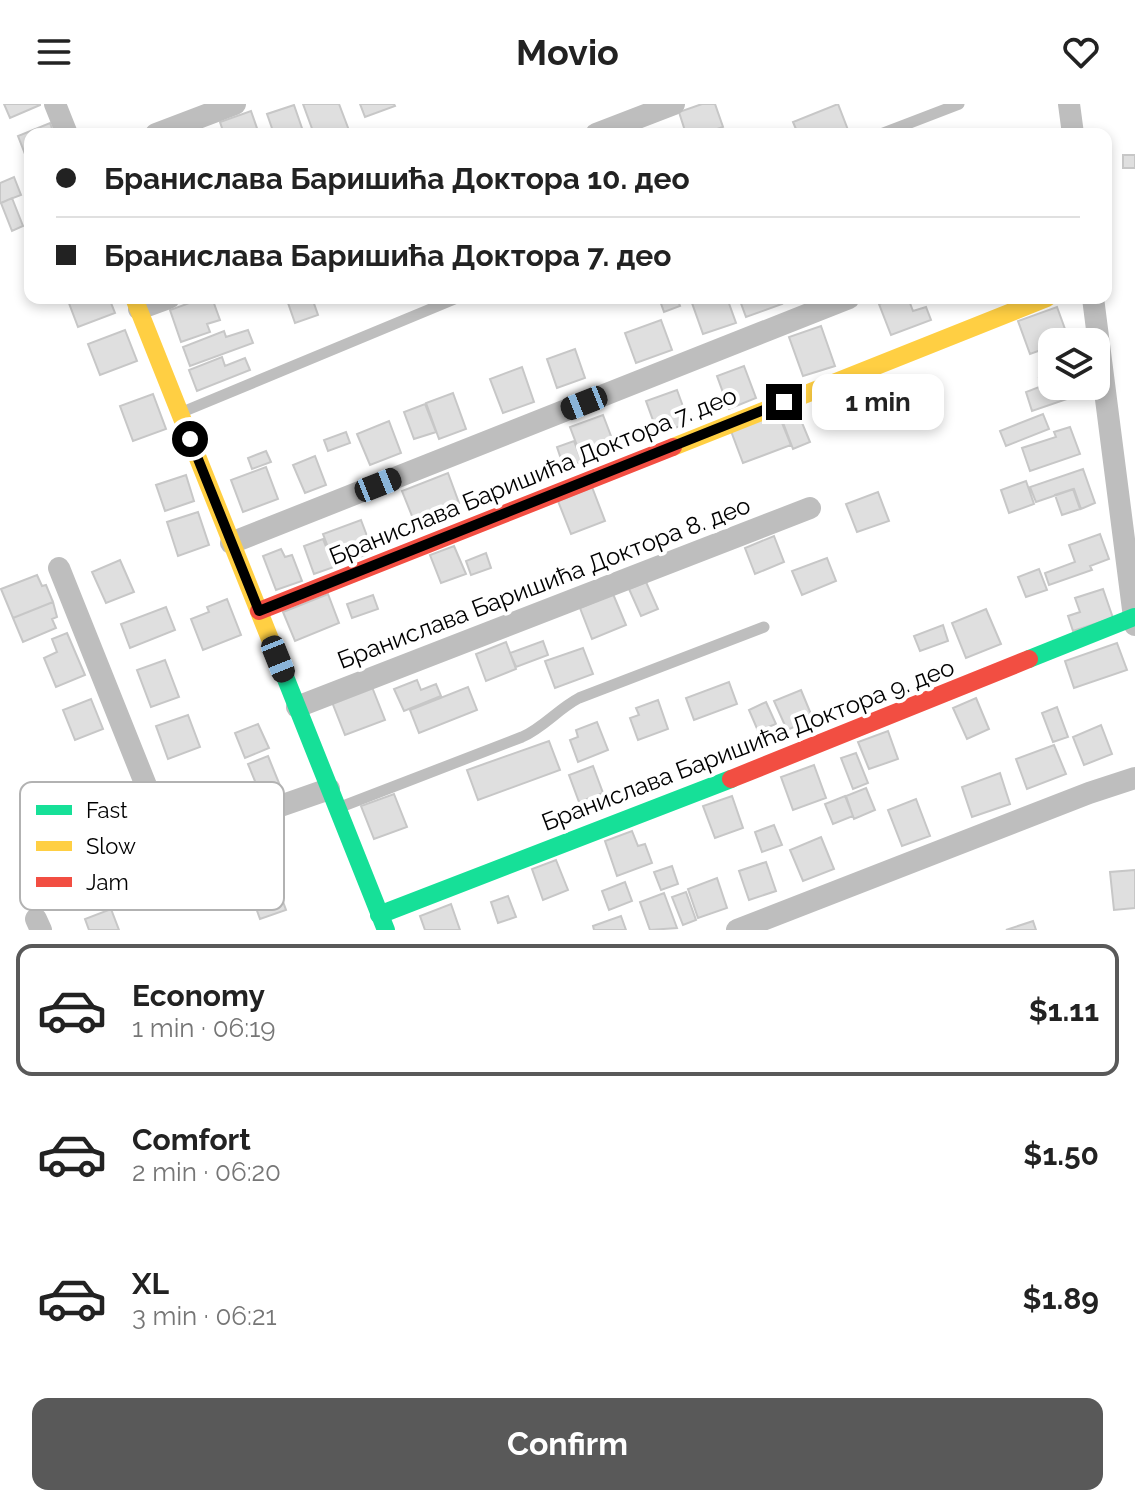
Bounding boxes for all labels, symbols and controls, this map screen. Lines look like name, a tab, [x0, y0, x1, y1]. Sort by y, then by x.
icon: menu	[32, 30, 76, 74]
icon: heart	[1059, 30, 1103, 74]
text: Movio	[516, 31, 619, 73]
text: Бранислава Баришића Доктора 10. део	[104, 161, 690, 196]
text: Бранислава Баришића Доктора 7. део	[104, 238, 672, 273]
map controls	[1038, 328, 1110, 400]
button: layers	[1038, 328, 1110, 400]
callout: 1 min	[812, 374, 944, 430]
street label: Бранислава Баришића Доктора 7. део	[325, 380, 741, 571]
car	[557, 383, 611, 423]
route end	[766, 384, 802, 420]
text: 1 min	[845, 387, 911, 417]
route start	[172, 421, 208, 457]
car	[351, 465, 405, 505]
street label: Бранислава Баришића Доктора 8. део	[333, 490, 754, 675]
car	[258, 632, 298, 686]
street label: Бранислава Баришића Доктора 9. део	[537, 652, 958, 837]
legend	[20, 782, 284, 910]
text: Fast	[86, 797, 128, 823]
text: Slow	[86, 833, 136, 859]
text: Jam	[86, 869, 129, 895]
icon: car	[36, 974, 108, 1046]
text: Economy	[132, 978, 265, 1013]
text: $1.11	[1029, 993, 1099, 1028]
text: 1 min · 06:19	[132, 1013, 276, 1043]
icon: car	[36, 1118, 108, 1190]
text: Comfort	[132, 1122, 251, 1157]
text: $1.50	[1023, 1137, 1099, 1172]
text: 2 min · 06:20	[132, 1157, 281, 1187]
icon: car	[36, 1262, 108, 1334]
text: XL	[132, 1266, 169, 1301]
text: $1.89	[1023, 1281, 1099, 1316]
text: 3 min · 06:21	[132, 1301, 277, 1331]
button: Confirm	[32, 1398, 1103, 1490]

